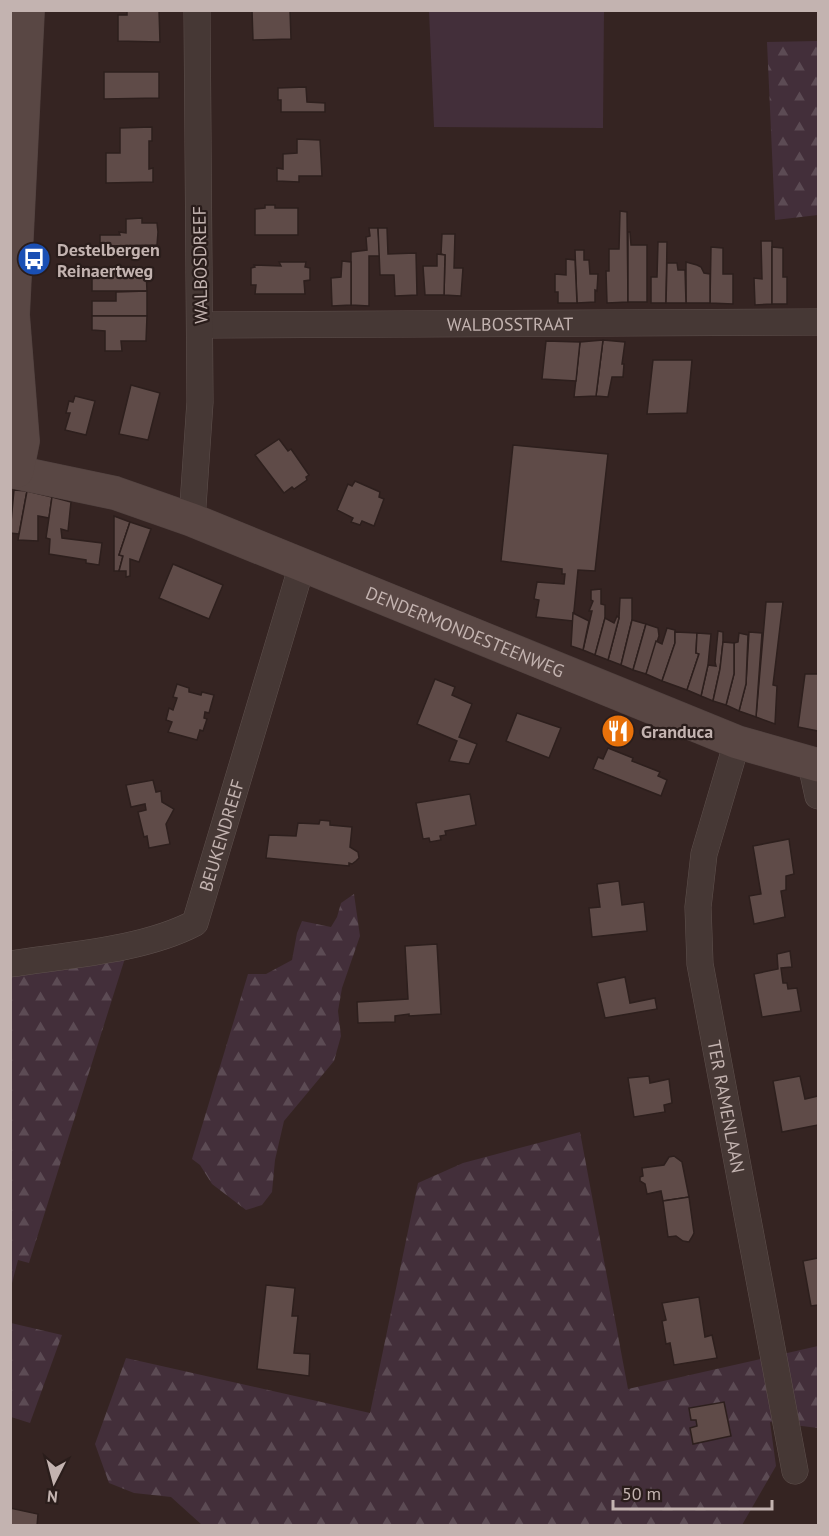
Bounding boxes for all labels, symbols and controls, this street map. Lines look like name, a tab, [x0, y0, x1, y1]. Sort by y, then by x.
street label: WALBOSDREEF	[187, 206, 213, 324]
place label: Destelbergen Reinaertweg	[57, 238, 160, 282]
bus stop icon: Destelbergen Reinaertweg	[16, 241, 52, 277]
street label: WALBOSSTRAAT	[447, 312, 573, 335]
street label: DENDERMONDESTEENWEG	[363, 581, 568, 682]
restaurant icon: Granduca	[600, 713, 636, 749]
place label: Granduca	[641, 720, 713, 743]
street label: BEUKENDREEF	[194, 776, 249, 894]
street label: TER RAMENLAAN	[703, 1038, 750, 1175]
north arrow	[24, 1452, 84, 1512]
scale bar	[613, 1473, 772, 1511]
text: 50 m	[622, 1482, 661, 1505]
text: N	[46, 1486, 59, 1507]

